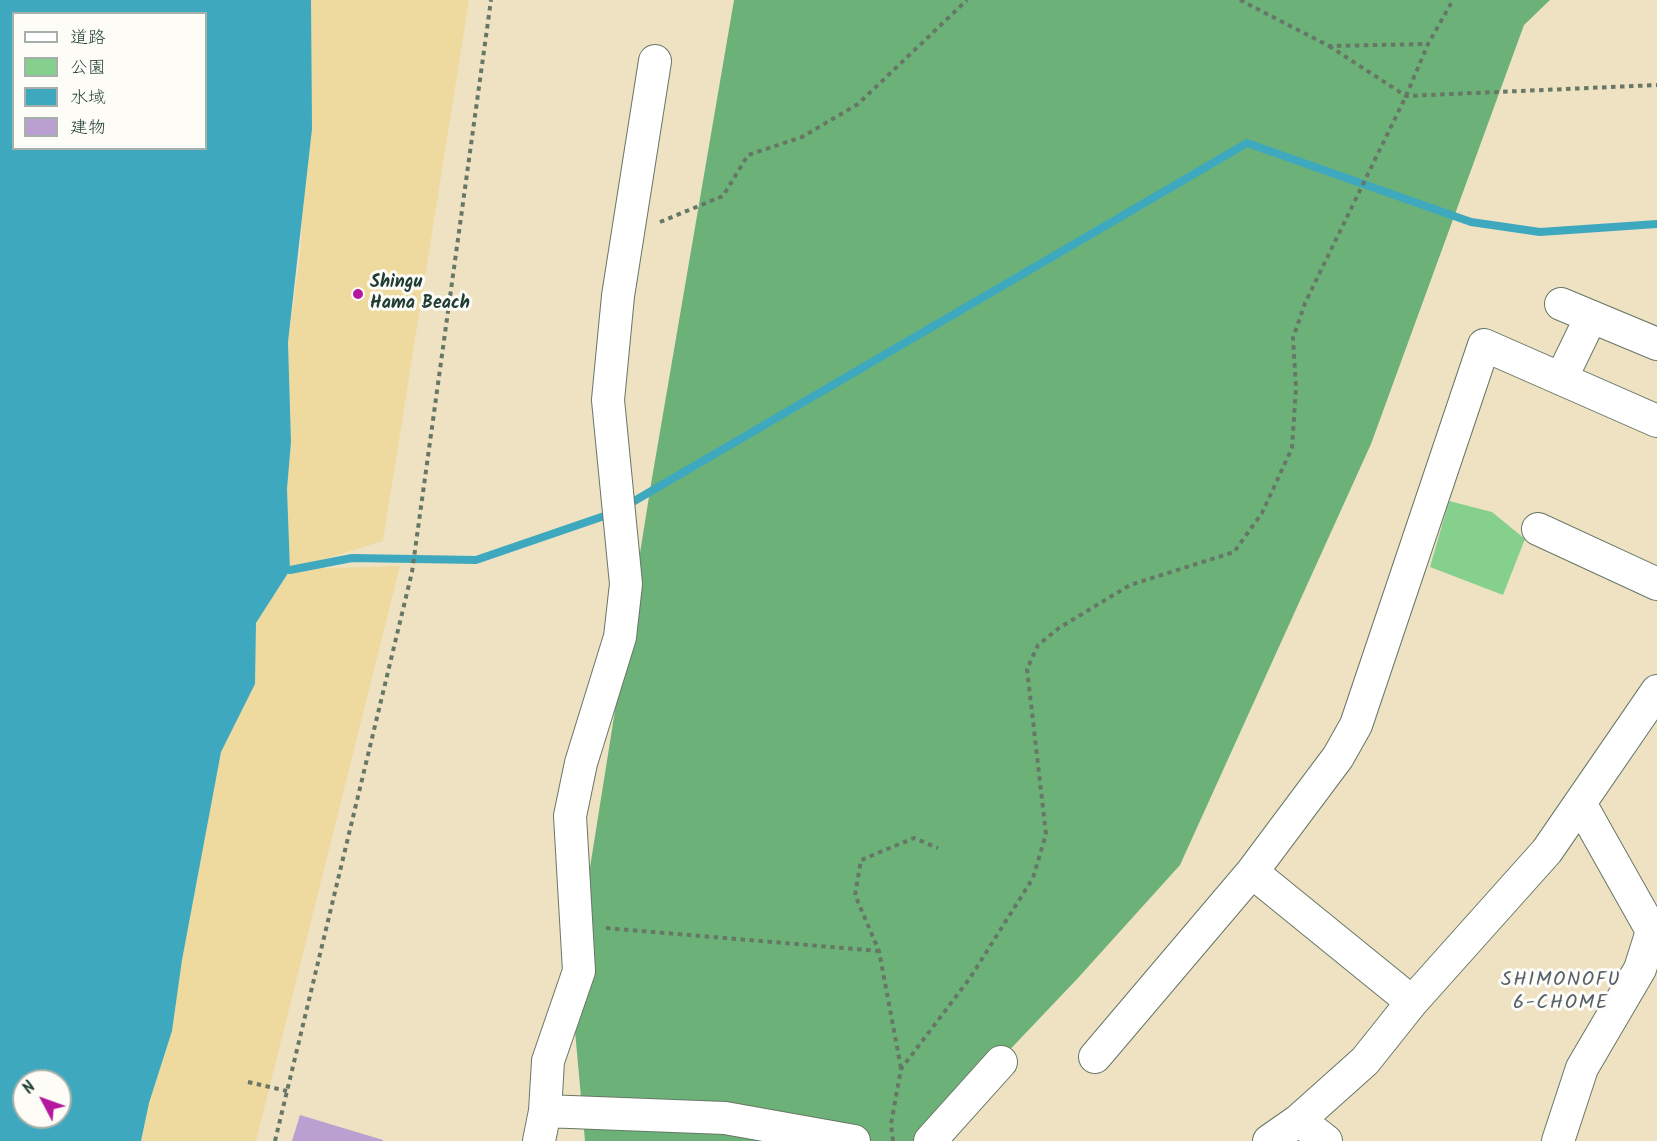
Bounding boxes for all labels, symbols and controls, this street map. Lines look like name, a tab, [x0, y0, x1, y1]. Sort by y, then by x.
legend	[12, 12, 207, 150]
text: 道路	[70, 24, 106, 53]
text: 公園	[70, 54, 106, 83]
text: 水域	[70, 84, 106, 113]
text: 建物	[70, 114, 106, 143]
place label: Shingu Hama Beach	[370, 273, 470, 316]
marker: Shingu Hama Beach	[351, 287, 365, 301]
district label: SHIMONOFU 6-CHOME	[1501, 970, 1621, 1017]
north arrow	[12, 1069, 72, 1129]
text: N	[17, 1076, 42, 1100]

